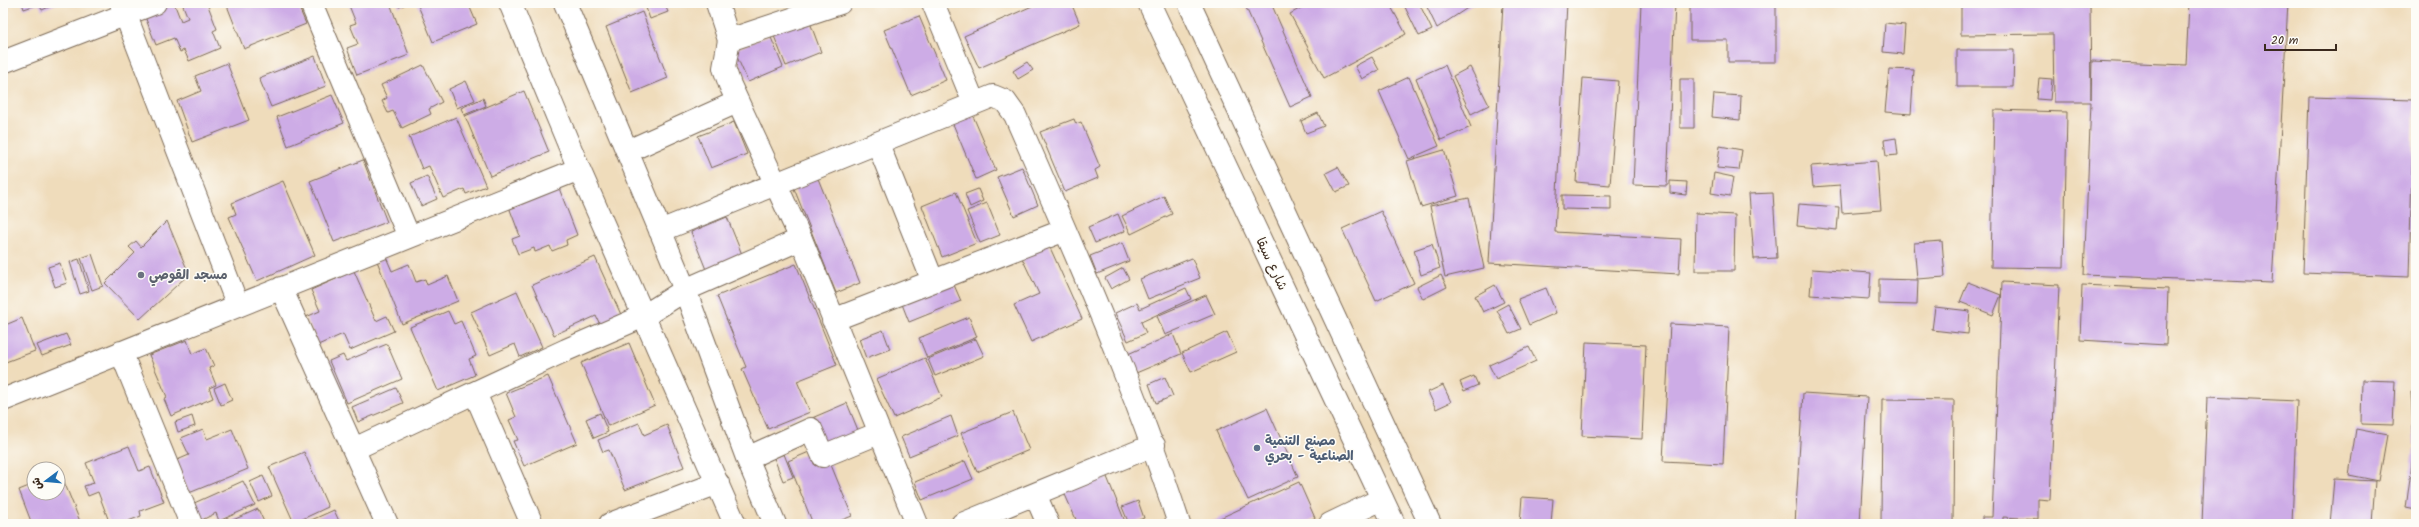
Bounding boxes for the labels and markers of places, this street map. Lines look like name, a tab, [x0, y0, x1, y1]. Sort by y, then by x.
place label: مسجد القوصي	[149, 265, 227, 287]
marker: مسجد القوصي	[136, 270, 146, 280]
place label: مصنع التنمية الصناعية - بحري	[1265, 431, 1354, 467]
marker: مصنع التنمية الصناعية - بحري	[1252, 443, 1262, 453]

